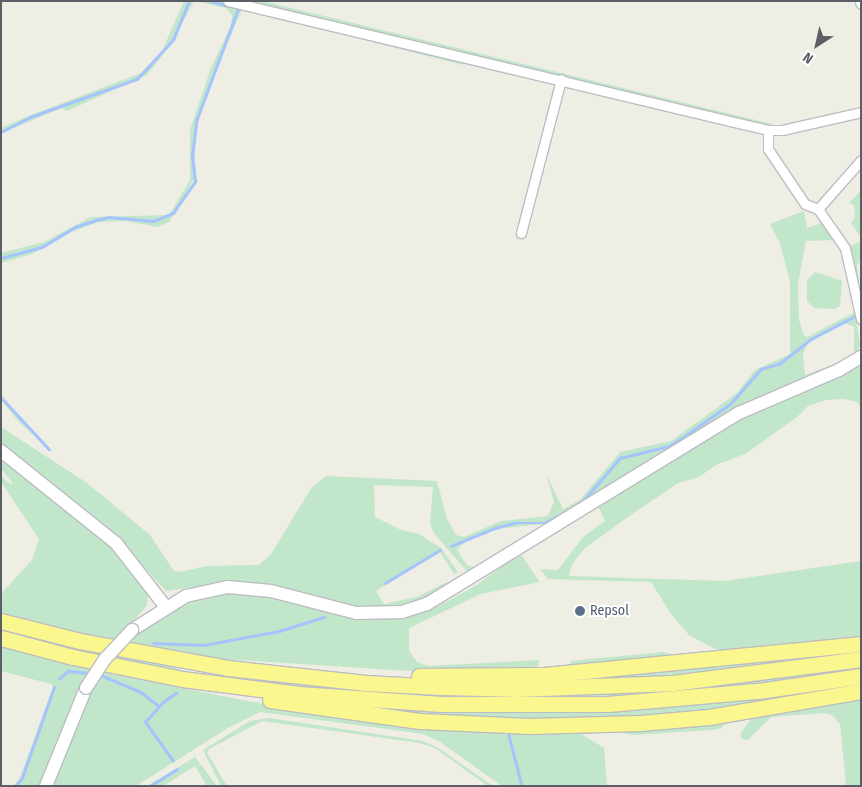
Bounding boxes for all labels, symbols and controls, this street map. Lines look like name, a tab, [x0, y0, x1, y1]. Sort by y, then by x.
north arrow	[792, 20, 842, 70]
text: N	[800, 48, 816, 67]
place label: Repsol	[590, 603, 629, 619]
marker: Repsol	[574, 605, 586, 617]

